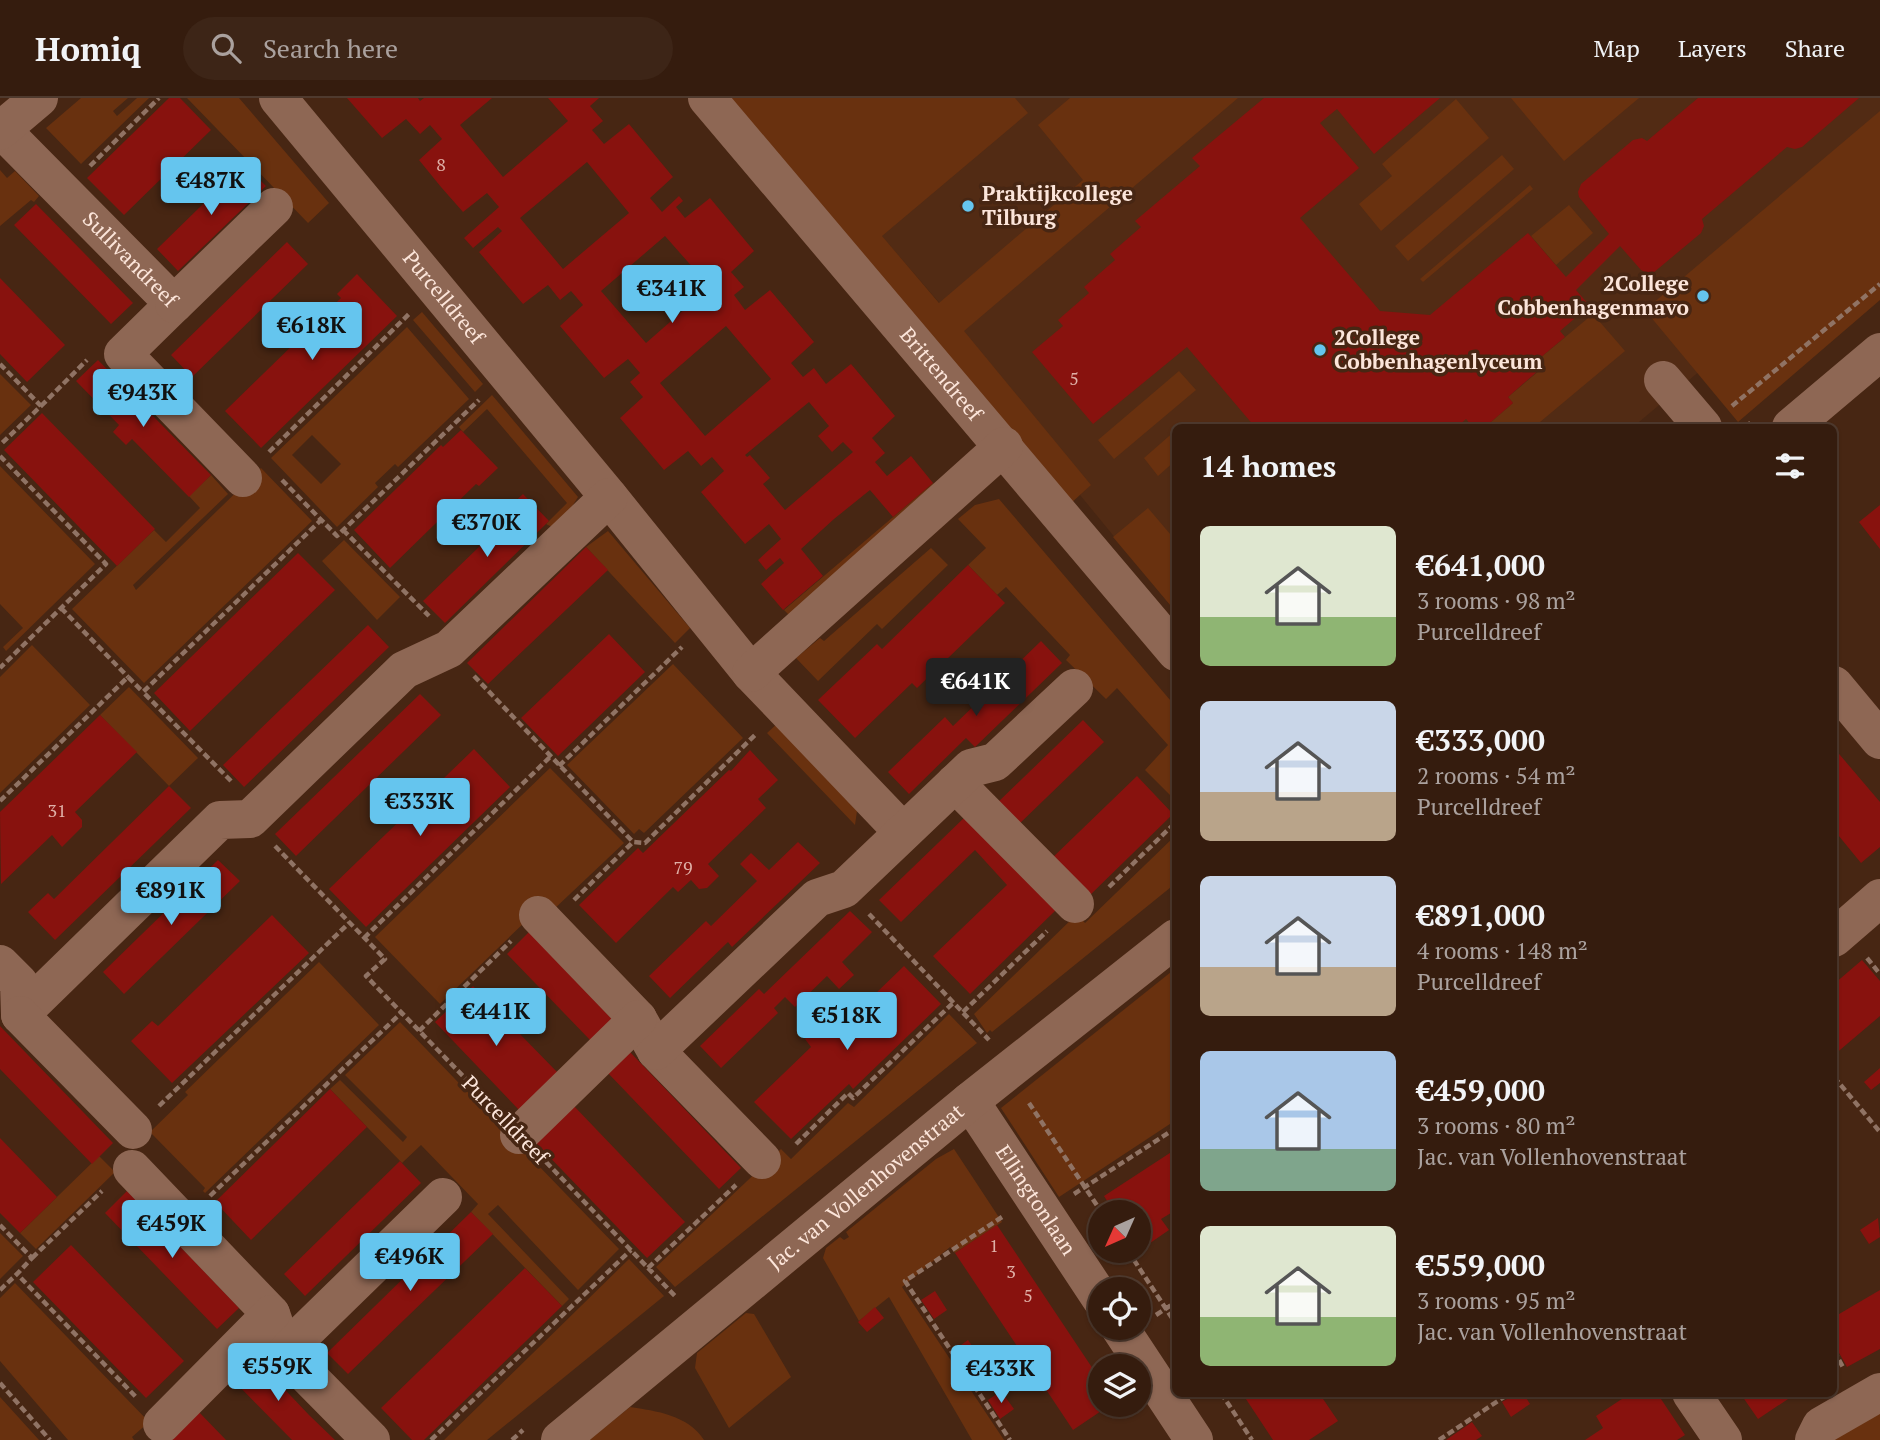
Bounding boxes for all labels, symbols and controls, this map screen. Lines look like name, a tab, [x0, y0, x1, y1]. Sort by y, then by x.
search box	[183, 17, 673, 80]
text: Homiq	[35, 27, 141, 70]
icon: search	[207, 29, 245, 67]
text: Search here	[263, 31, 398, 65]
text: Map	[1593, 32, 1640, 64]
text: Layers	[1678, 32, 1747, 64]
text: Share	[1785, 32, 1845, 64]
house number: 8	[436, 152, 446, 176]
pin: €487K	[162, 158, 260, 217]
text: €487K	[177, 164, 245, 195]
place label: Praktijkcollege Tilburg	[982, 179, 1133, 231]
marker: Praktijkcollege Tilburg	[960, 198, 976, 214]
street label: Sullivandreef	[77, 205, 186, 314]
street label: Purcelldreef	[397, 244, 492, 351]
pin: €341K	[623, 266, 721, 325]
place label: 2College Cobbenhagenmavo	[1497, 269, 1689, 321]
text: €341K	[638, 272, 706, 303]
marker: 2College Cobbenhagenmavo	[1695, 288, 1711, 304]
pin: €618K	[263, 302, 361, 362]
text: €618K	[278, 309, 346, 340]
street label: Brittendreef	[894, 321, 990, 428]
place label: 2College Cobbenhagenlyceum	[1334, 323, 1543, 375]
marker: 2College Cobbenhagenlyceum	[1312, 342, 1328, 358]
house number: 5	[1069, 366, 1079, 390]
pin: €943K	[94, 370, 192, 429]
text: €943K	[109, 376, 177, 407]
text: 14 homes	[1200, 446, 1336, 486]
icon: filters	[1771, 447, 1809, 485]
pin: €370K	[438, 500, 536, 559]
text: €370K	[453, 506, 521, 537]
text: €641,000	[1417, 545, 1545, 585]
icon: home	[1256, 554, 1340, 638]
text: 3 rooms · 98 m²	[1417, 585, 1576, 616]
text: Purcelldreef	[1417, 616, 1541, 647]
pin: €641K	[927, 658, 1025, 718]
text: €641K	[942, 665, 1010, 696]
text: €333,000	[1417, 720, 1545, 760]
icon: home	[1256, 729, 1340, 813]
text: 2 rooms · 54 m²	[1417, 760, 1576, 791]
pin: €333K	[371, 778, 469, 838]
text: €333K	[386, 785, 454, 816]
text: Purcelldreef	[1417, 791, 1541, 822]
house number: 31	[47, 798, 67, 822]
house number: 79	[673, 855, 693, 879]
pin: €891K	[122, 868, 220, 927]
text: €891K	[137, 874, 205, 905]
text: €891,000	[1417, 895, 1545, 935]
icon: home	[1256, 904, 1340, 988]
text: 4 rooms · 148 m²	[1417, 935, 1588, 966]
text: Purcelldreef	[1417, 966, 1541, 997]
pin: €441K	[447, 988, 545, 1048]
pin: €518K	[798, 992, 896, 1052]
text: €441K	[462, 995, 530, 1026]
text: €518K	[813, 999, 881, 1030]
street label: Purcelldreef	[456, 1069, 556, 1171]
text: €459,000	[1417, 1070, 1545, 1110]
icon: home	[1256, 1079, 1340, 1163]
street label: Jac. van Vollenhovenstraat	[761, 1097, 969, 1276]
text: 3 rooms · 80 m²	[1417, 1110, 1576, 1141]
street label: Ellingtonlaan	[990, 1139, 1083, 1261]
text: Jac. van Vollenhovenstraat	[1417, 1141, 1687, 1172]
pin: €459K	[123, 1200, 221, 1260]
north arrow	[1088, 1200, 1152, 1264]
map controls	[1088, 1200, 1151, 1417]
text: €459K	[138, 1207, 206, 1238]
house number: 1	[989, 1233, 999, 1257]
pin: €496K	[361, 1234, 459, 1293]
text: €496K	[376, 1240, 444, 1271]
text: €559,000	[1417, 1245, 1545, 1285]
icon: home	[1256, 1254, 1340, 1338]
house number: 3	[1006, 1259, 1016, 1283]
button: locate	[1088, 1277, 1151, 1340]
house number: 5	[1023, 1283, 1033, 1307]
text: 3 rooms · 95 m²	[1417, 1285, 1576, 1316]
text: Jac. van Vollenhovenstraat	[1417, 1316, 1687, 1347]
pin: €559K	[229, 1344, 327, 1403]
pin: €433K	[952, 1346, 1050, 1405]
text: €559K	[244, 1350, 312, 1381]
text: €433K	[967, 1352, 1035, 1383]
button: layers	[1088, 1354, 1151, 1417]

